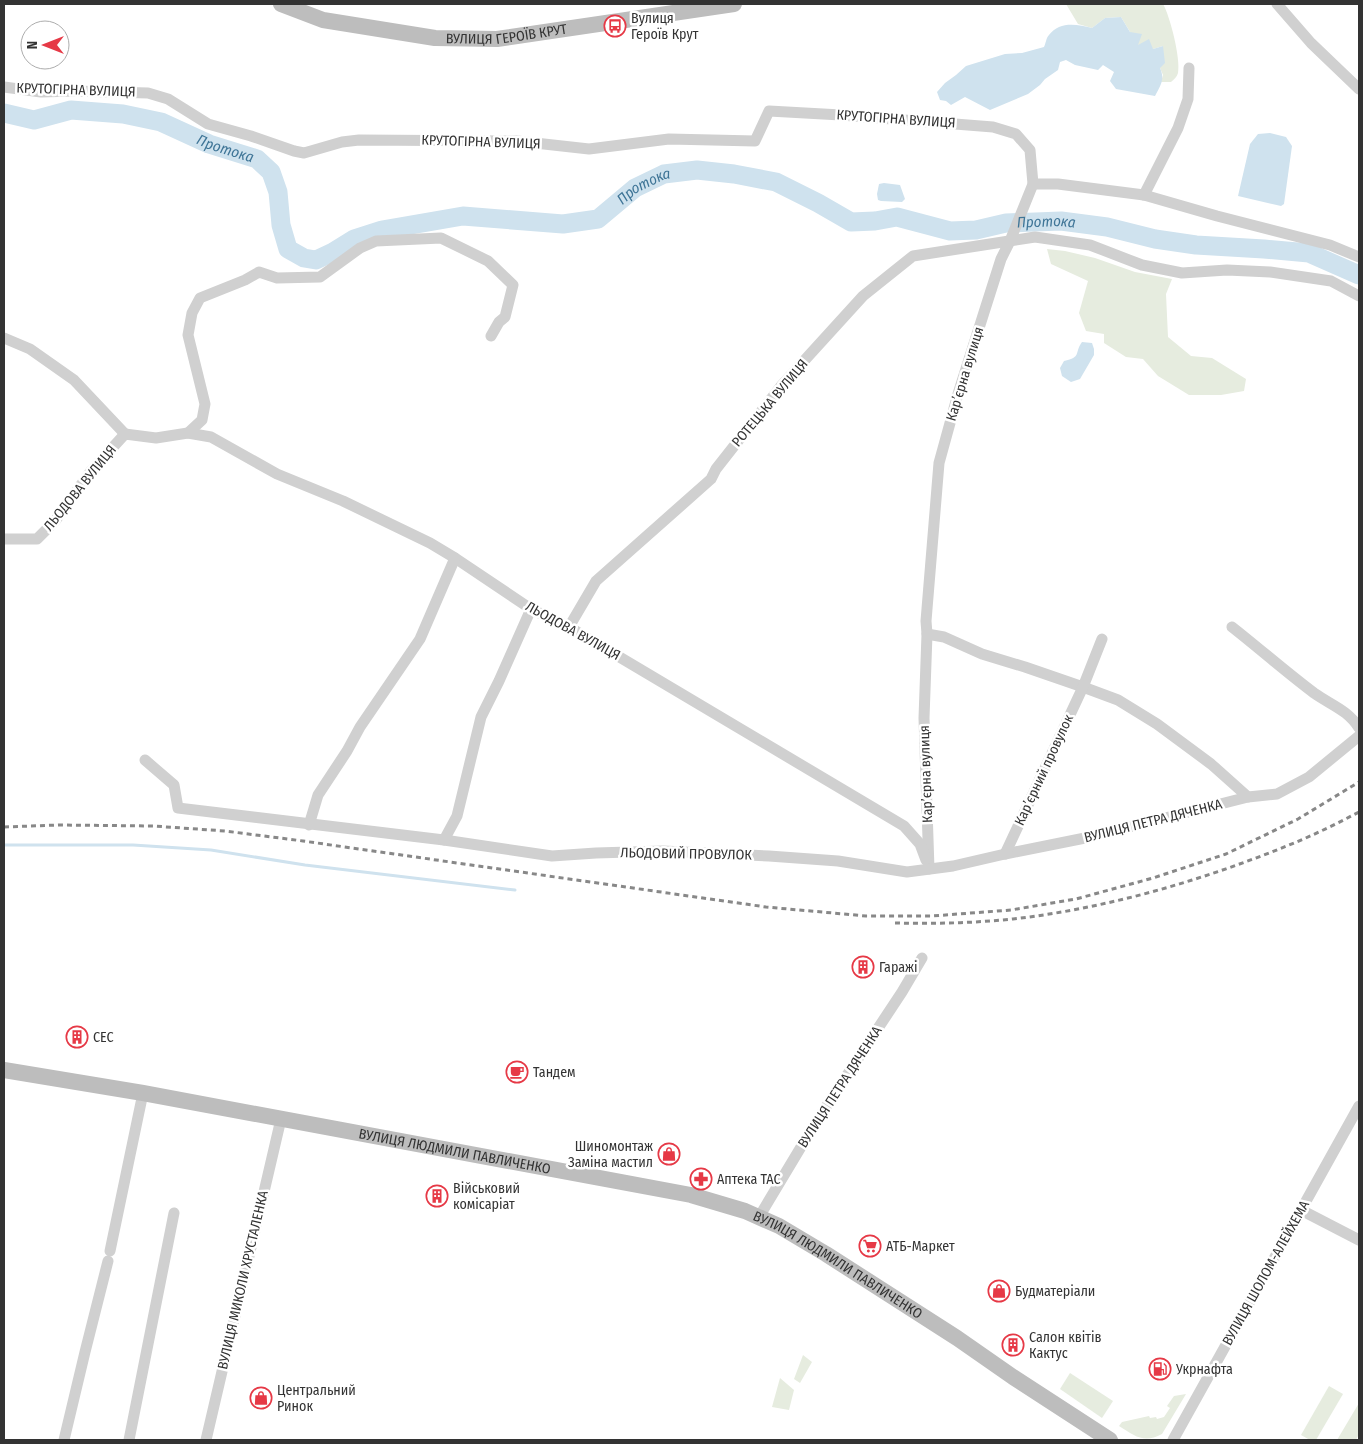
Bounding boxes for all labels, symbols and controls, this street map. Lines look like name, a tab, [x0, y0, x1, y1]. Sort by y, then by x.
place label: Вулиця Героїв Крут	[631, 10, 699, 43]
bus stop icon: Вулиця Героїв Крут	[603, 14, 627, 38]
north arrow	[20, 20, 70, 70]
street label: ВУЛИЦЯ ГЕРОЇВ КРУТ	[446, 20, 568, 48]
text: N	[24, 41, 41, 49]
street label: КРУТОГІРНА ВУЛИЦЯ	[16, 79, 136, 101]
street label: КРУТОГІРНА ВУЛИЦЯ	[836, 106, 956, 132]
water label: Протока	[194, 131, 256, 167]
street label: КРУТОГІРНА ВУЛИЦЯ	[421, 131, 541, 153]
water label: Протока	[613, 164, 671, 208]
water label: Протока	[1016, 212, 1077, 232]
street label: Карʼєрна вулиця	[943, 325, 987, 423]
street label: РОТЕЦЬКА ВУЛИЦЯ	[728, 356, 812, 450]
street label: ЛЬОДОВА ВУЛИЦЯ	[40, 442, 120, 534]
street label: ЛЬОДОВА ВУЛИЦЯ	[523, 598, 623, 664]
street label: Карʼєрний провулок	[1011, 711, 1077, 828]
street label: Карʼєрна вулиця	[916, 725, 936, 823]
street label: ВУЛИЦЯ ПЕТРА ДЯЧЕНКА	[1082, 795, 1224, 846]
street label: ЛЬОДОВИЙ ПРОВУЛОК	[620, 844, 752, 864]
building icon: Гаражі	[851, 955, 875, 979]
place label: Гаражі	[879, 959, 918, 976]
street label: ВУЛИЦЯ ПЕТРА ДЯЧЕНКА	[794, 1022, 886, 1151]
building icon: СЕС	[65, 1025, 89, 1049]
place label: СЕС	[93, 1029, 114, 1046]
cafe icon: Тандем	[505, 1060, 529, 1084]
place label: Тандем	[533, 1064, 576, 1081]
street label: ВУЛИЦЯ ЛЮДМИЛИ ПАВЛИЧЕНКО	[357, 1125, 552, 1177]
place label: Шиномонтаж Заміна мастил	[568, 1138, 653, 1171]
shop icon: Шиномонтаж Заміна мастил	[657, 1142, 681, 1166]
pharmacy icon: Аптека ТАС	[689, 1167, 713, 1191]
place label: Аптека ТАС	[717, 1171, 781, 1188]
place label: Військовий комісаріат	[453, 1180, 520, 1213]
building icon: Військовий комісаріат	[425, 1184, 449, 1208]
street label: ВУЛИЦЯ МИКОЛИ ХРУСТАЛЕНКА	[214, 1188, 272, 1371]
street label: ВУЛИЦЯ ШОЛОМ-АЛЕЙХЕМА	[1219, 1197, 1313, 1349]
street label: ВУЛИЦЯ ЛЮДМИЛИ ПАВЛИЧЕНКО	[751, 1207, 926, 1322]
supermarket icon: АТБ-Маркет	[858, 1234, 882, 1258]
place label: АТБ-Маркет	[886, 1238, 955, 1255]
shop icon: Будматеріали	[987, 1279, 1011, 1303]
place label: Будматеріали	[1015, 1283, 1095, 1300]
place label: Салон квітів Кактус	[1029, 1329, 1102, 1362]
building icon: Салон квітів Кактус	[1001, 1333, 1025, 1357]
fuel station icon: Укрнафта	[1148, 1357, 1172, 1381]
place label: Укрнафта	[1175, 1361, 1233, 1378]
place label: Центральний Ринок	[277, 1382, 356, 1415]
shop icon: Центральний Ринок	[249, 1386, 273, 1410]

